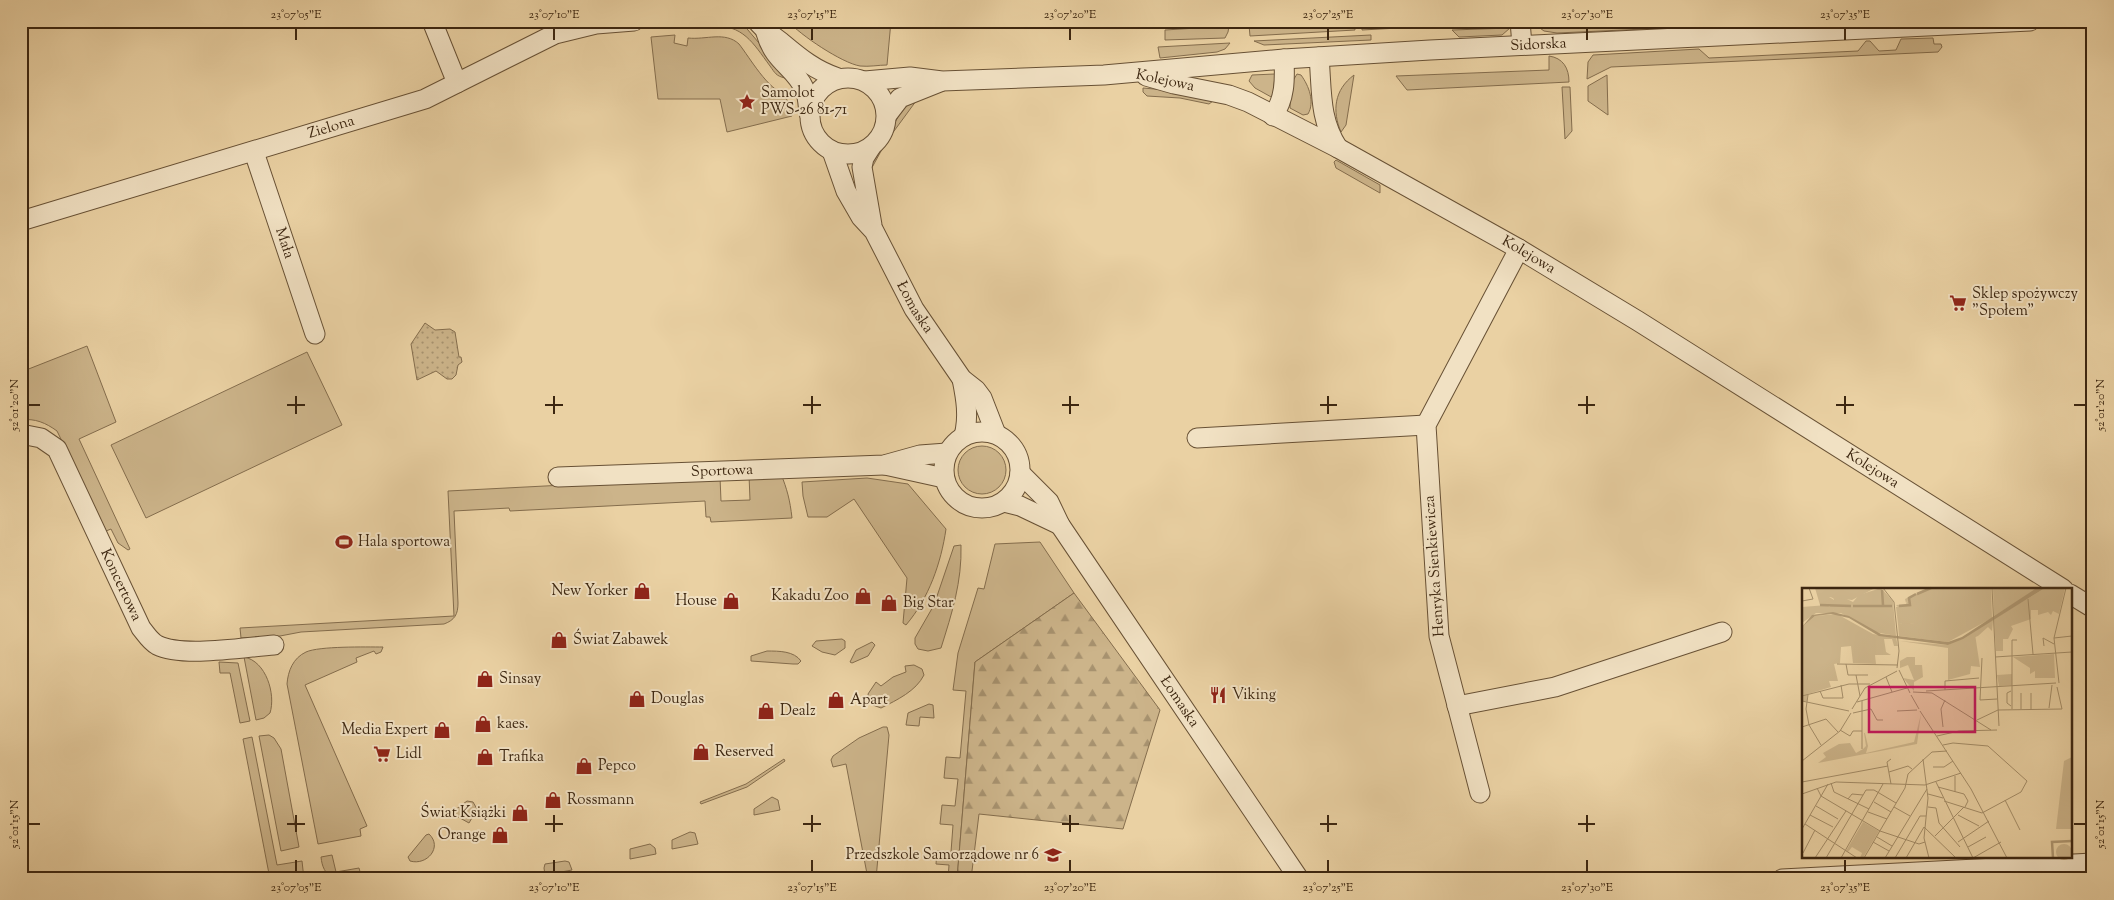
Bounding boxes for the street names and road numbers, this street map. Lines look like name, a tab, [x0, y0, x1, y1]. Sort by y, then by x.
street label: Sidorska	[1510, 33, 1567, 57]
street label: Kolejowa	[1134, 65, 1196, 97]
street label: Zielona	[305, 110, 357, 144]
street label: Mała	[269, 225, 300, 262]
street label: Kolejowa	[1498, 231, 1559, 279]
street label: Łomaska	[891, 278, 938, 338]
street label: Kolejowa	[1842, 444, 1903, 494]
street label: Sportowa	[690, 459, 753, 483]
street label: Henryka Sienkiewicza	[1420, 494, 1450, 637]
street label: Koncertowa	[95, 545, 147, 625]
street label: Łomaska	[1155, 672, 1204, 732]

